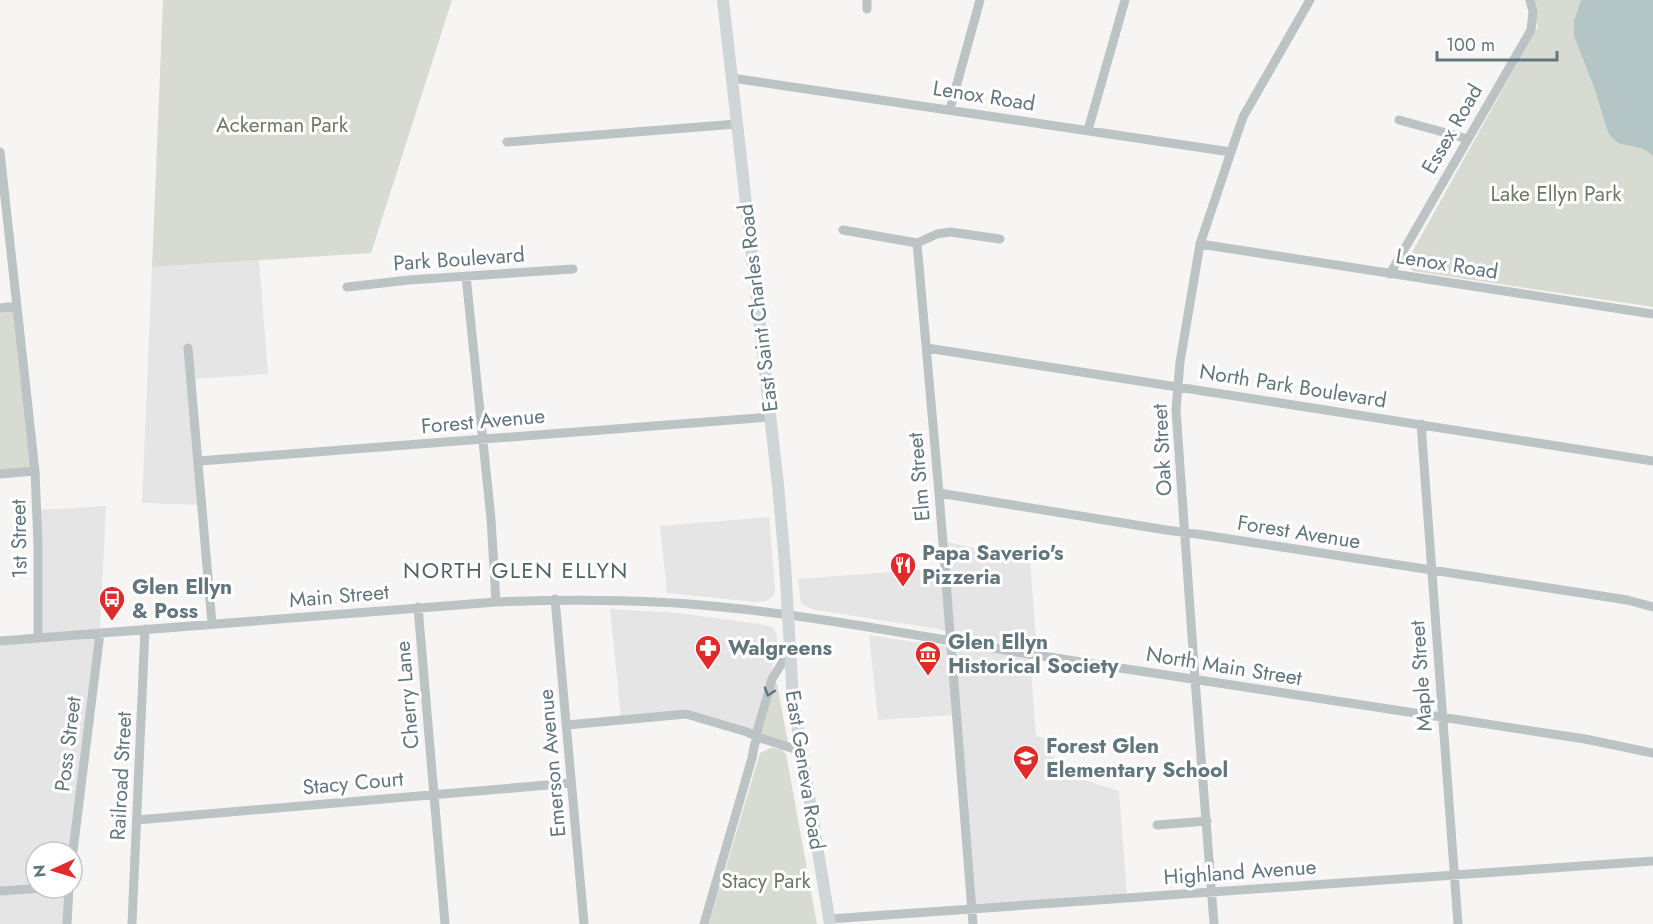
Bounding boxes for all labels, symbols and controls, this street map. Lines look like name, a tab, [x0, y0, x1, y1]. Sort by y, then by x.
scale bar	[1437, 24, 1557, 62]
text: 100 m	[1446, 32, 1495, 58]
street label: Lenox Road	[931, 73, 1037, 119]
street label: Essex Road	[1414, 78, 1490, 180]
park label: Ackerman Park	[216, 110, 349, 140]
park label: Lake Ellyn Park	[1491, 179, 1622, 209]
street label: East Saint Charles Road	[730, 202, 786, 414]
street label: Park Boulevard	[392, 239, 526, 279]
street label: Lenox Road	[1394, 241, 1500, 287]
street label: North Park Boulevard	[1197, 356, 1389, 416]
street label: Forest Avenue	[420, 401, 546, 441]
street label: Oak Street	[1145, 403, 1179, 497]
street label: Elm Street	[900, 431, 938, 523]
street label: 1st Street	[3, 499, 35, 579]
street label: Forest Avenue	[1235, 507, 1363, 557]
place label: Papa Saverio's Pizzeria	[922, 538, 1064, 592]
restaurant icon: Papa Saverio's Pizzeria	[888, 550, 918, 588]
district label: NORTH GLEN ELLYN	[403, 554, 629, 586]
place label: Glen Ellyn & Poss	[132, 572, 232, 626]
street label: Main Street	[288, 577, 390, 615]
bus stop icon: Glen Ellyn & Poss	[97, 584, 127, 622]
street label: Maple Street	[1402, 620, 1440, 732]
place label: Glen Ellyn Historical Society	[948, 627, 1119, 681]
pharmacy icon: Walgreens	[693, 633, 723, 671]
place label: Walgreens	[728, 633, 833, 663]
museum icon: Glen Ellyn Historical Society	[913, 639, 943, 677]
street label: North Main Street	[1144, 639, 1304, 693]
street label: Cherry Lane	[387, 640, 427, 750]
one-way arrow	[763, 686, 776, 697]
street label: Emerson Avenue	[531, 687, 573, 838]
street label: East Geneva Road	[778, 688, 832, 852]
street label: Poss Street	[47, 695, 89, 793]
street label: Railroad Street	[103, 711, 139, 841]
place label: Forest Glen Elementary School	[1046, 731, 1228, 785]
school or university icon: Forest Glen Elementary School	[1011, 743, 1041, 781]
street label: Stacy Court	[301, 764, 405, 802]
north arrow	[24, 840, 84, 900]
street label: Highland Avenue	[1163, 852, 1318, 892]
text: N	[28, 864, 51, 878]
park label: Stacy Park	[721, 866, 812, 896]

